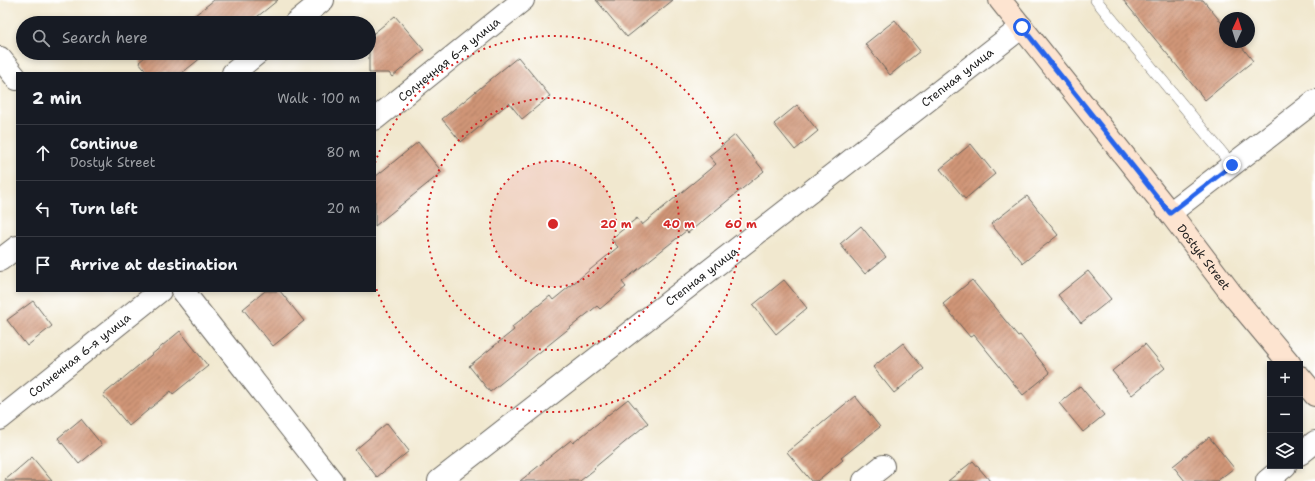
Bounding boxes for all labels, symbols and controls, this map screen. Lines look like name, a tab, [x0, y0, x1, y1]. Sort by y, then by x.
north arrow	[1219, 12, 1255, 48]
street label: Солнечная 6-я улица	[395, 13, 504, 105]
search box	[16, 16, 376, 60]
route start	[1013, 18, 1031, 36]
icon: search	[30, 27, 52, 49]
text: Search here	[62, 28, 148, 48]
street label: Степная улица	[918, 44, 997, 111]
text: 2 min	[32, 87, 82, 109]
text: Walk · 100 m	[277, 90, 360, 107]
text: Continue	[70, 134, 138, 154]
icon: ahead	[32, 142, 54, 164]
text: 80 m	[326, 144, 360, 161]
text: Dostyk Street	[70, 154, 155, 171]
route end	[1223, 156, 1241, 174]
icon: left	[32, 198, 54, 220]
text: Turn left	[70, 199, 138, 219]
text: 20 m	[327, 200, 360, 217]
text: 20 m	[600, 216, 632, 232]
text: 40 m	[663, 216, 695, 232]
text: 60 m	[725, 216, 757, 232]
centre of rings	[546, 217, 560, 231]
street label: Dostyk Street	[1173, 221, 1234, 293]
street label: Степная улица	[662, 243, 742, 310]
icon: arrive	[32, 254, 54, 276]
text: Arrive at destination	[70, 255, 238, 275]
street label: Солнечная 6-я улица	[25, 309, 134, 401]
map controls	[1267, 361, 1303, 469]
button: +	[1267, 361, 1303, 397]
button: −	[1267, 397, 1303, 433]
button: layers	[1267, 433, 1303, 469]

